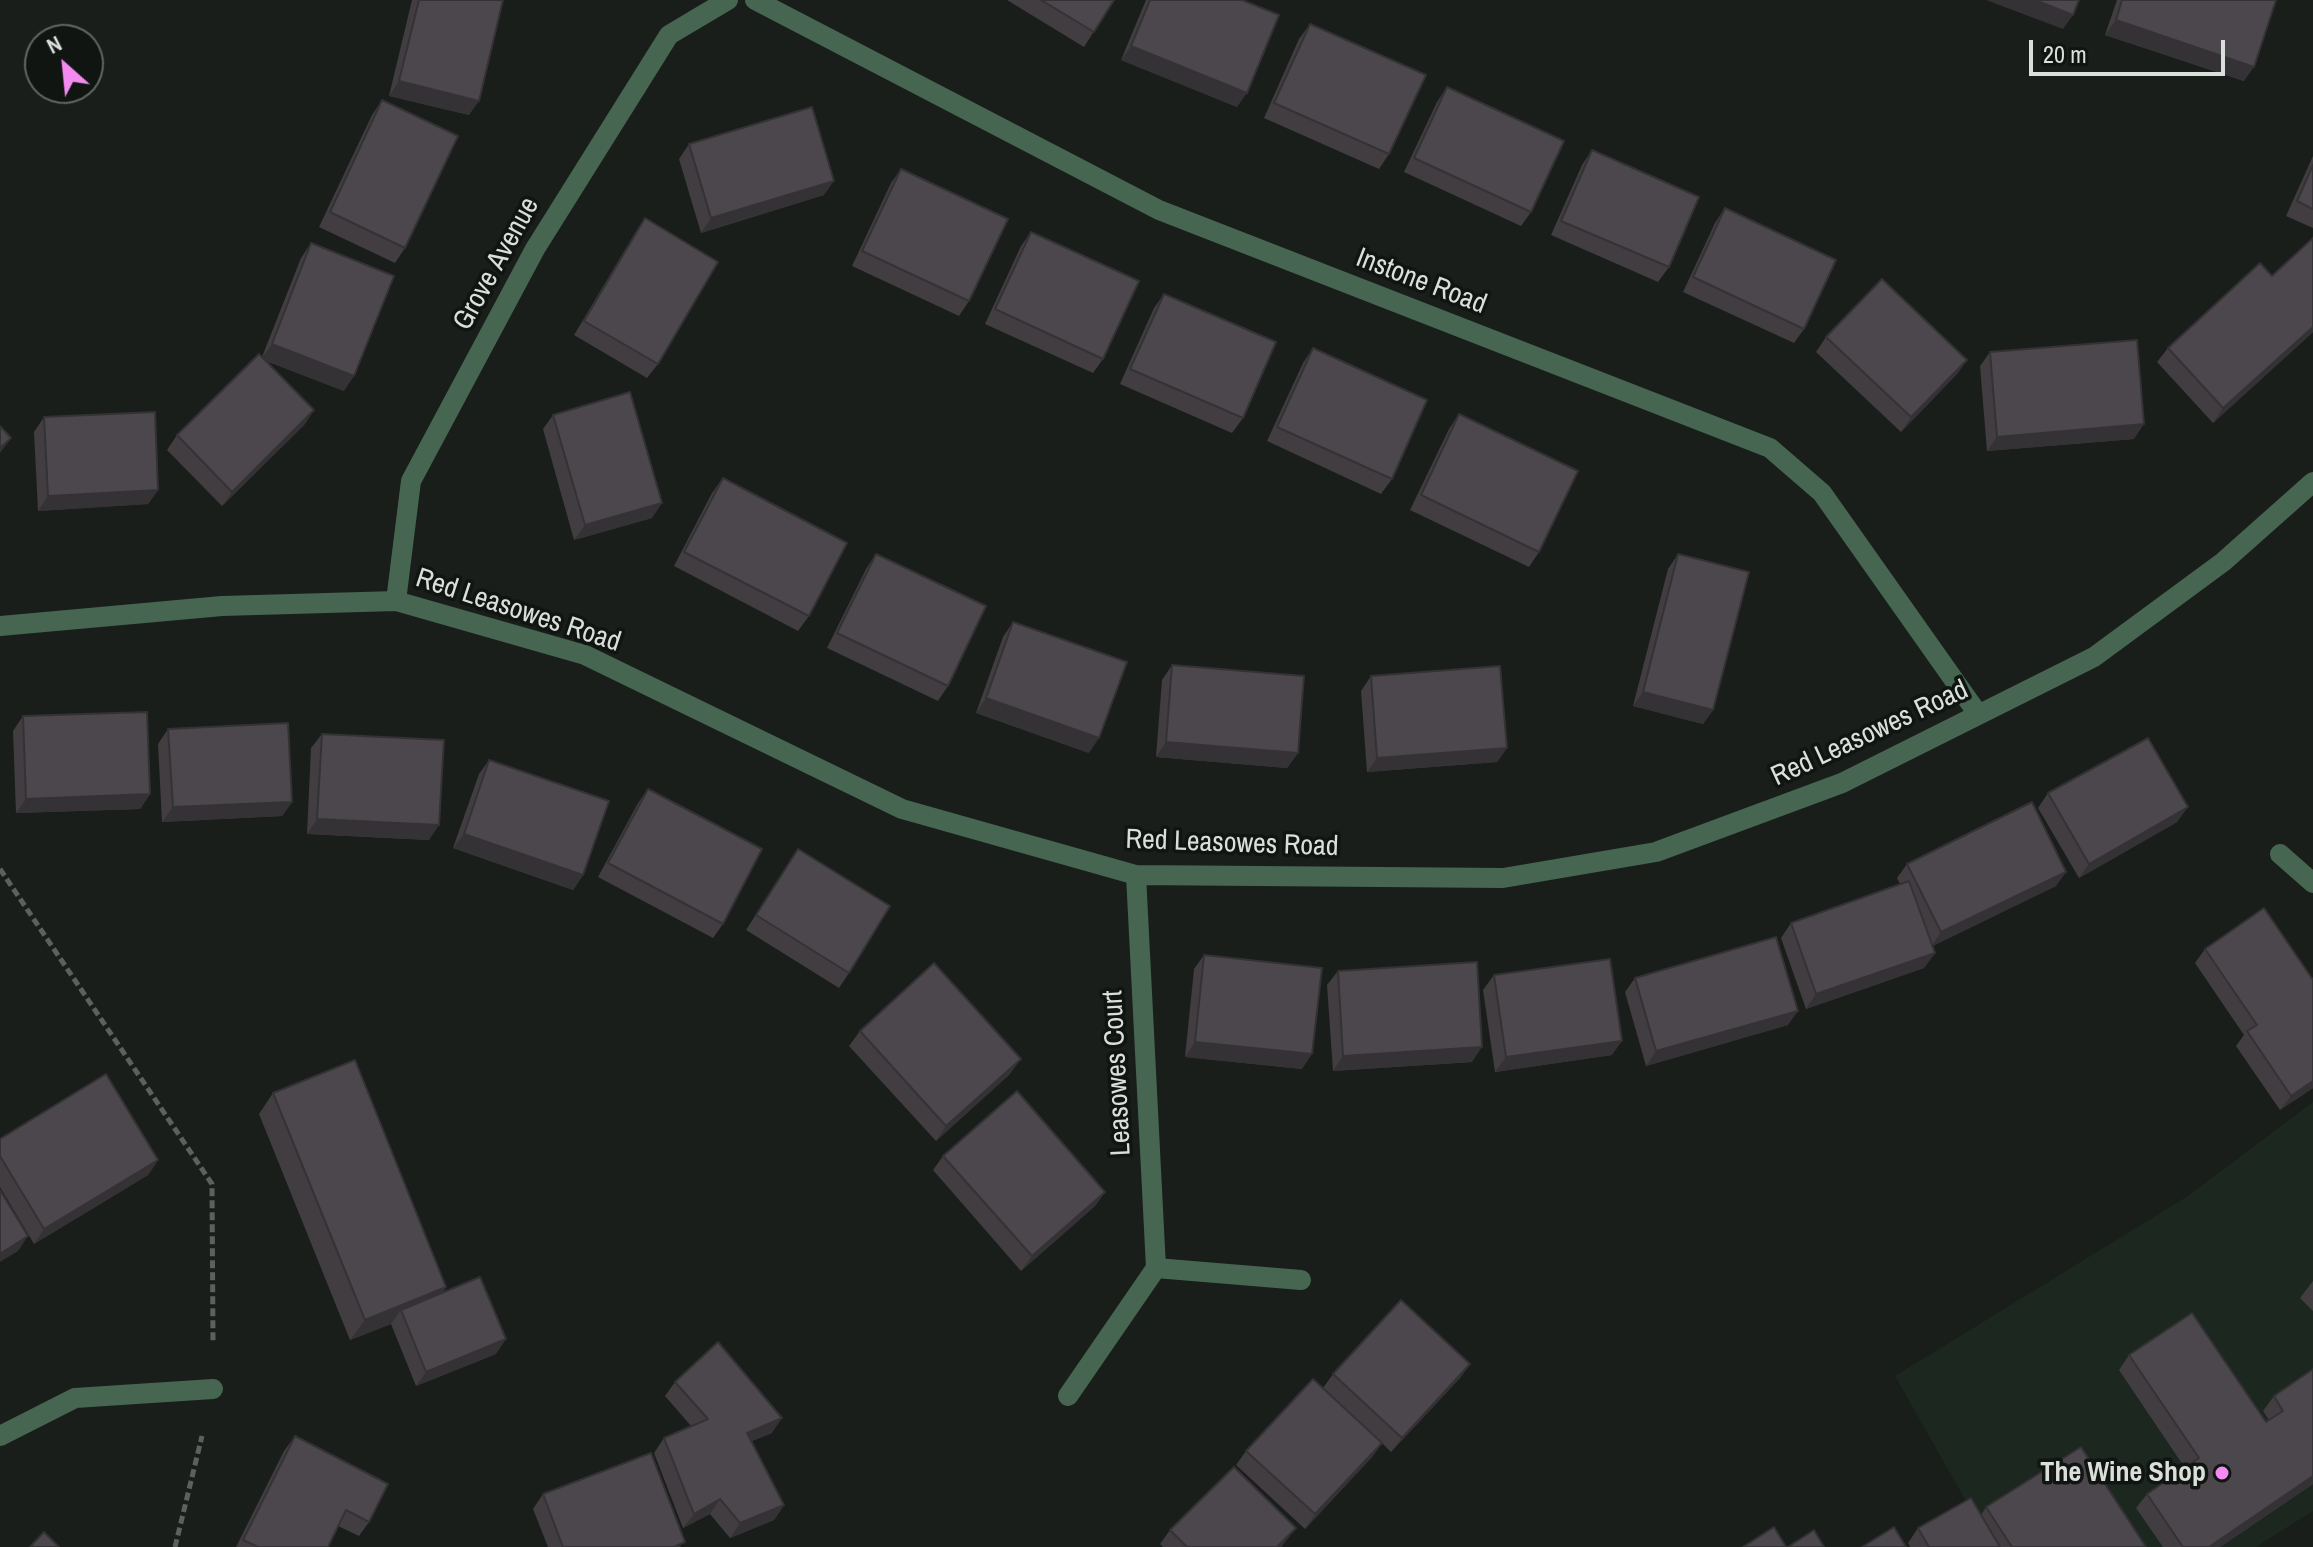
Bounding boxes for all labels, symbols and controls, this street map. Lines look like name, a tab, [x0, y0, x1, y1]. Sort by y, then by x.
north arrow	[24, 24, 104, 104]
scale bar	[2033, 24, 2229, 74]
text: N	[41, 28, 67, 61]
text: 20 m	[2043, 38, 2087, 70]
street label: Grove Avenue	[447, 192, 547, 336]
street label: Instone Road	[1351, 242, 1491, 322]
street label: Red Leasowes Road	[411, 562, 625, 660]
street label: Red Leasowes Road	[1766, 674, 1974, 794]
street label: Red Leasowes Road	[1125, 823, 1339, 865]
street label: Leasowes Court	[1097, 989, 1139, 1157]
place label: The Wine Shop	[2040, 1456, 2206, 1490]
marker: The Wine Shop	[2213, 1464, 2231, 1482]

